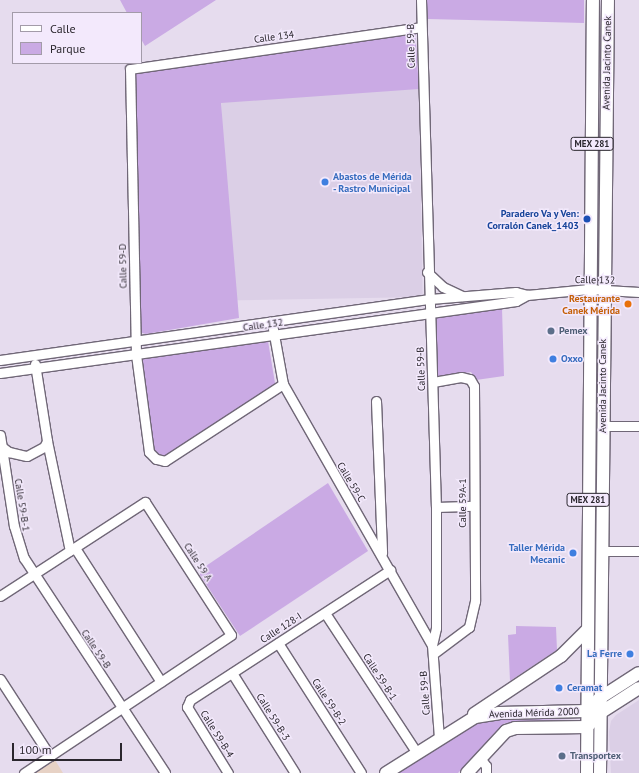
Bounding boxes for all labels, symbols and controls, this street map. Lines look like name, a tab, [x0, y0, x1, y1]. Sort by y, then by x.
legend	[12, 12, 142, 64]
street label: Avenida Jacinto Canek	[600, 16, 614, 110]
text: Calle	[50, 21, 76, 36]
street label: Calle 59-B	[405, 24, 417, 68]
street label: Calle 134	[253, 28, 295, 46]
text: Parque	[50, 41, 85, 56]
road number: MEX 281	[570, 137, 614, 151]
place label: Abastos de Mérida - Rastro Municipal	[333, 170, 412, 194]
marker: Abastos de Mérida - Rastro Municipal	[320, 177, 330, 187]
place label: Paradero Va y Ven: Corralón Canek_1403	[487, 207, 579, 230]
marker: Paradero Va y Ven: Corralón Canek_1403	[582, 214, 592, 224]
street label: Calle 59-D	[117, 243, 129, 289]
street label: Calle 132	[575, 274, 615, 286]
place label: Restaurante Canek Mérida	[562, 292, 620, 316]
marker: Restaurante Canek Mérida	[623, 299, 633, 309]
street label: Calle 132	[242, 316, 284, 334]
place label: Pemex	[559, 325, 588, 337]
marker: Pemex	[546, 326, 556, 336]
street label: Avenida Jacinto Canek	[597, 339, 609, 433]
street label: Calle 59-B	[414, 347, 428, 391]
place label: Oxxo	[561, 353, 583, 365]
marker: Oxxo	[548, 354, 558, 364]
street label: Calle 59-C	[334, 460, 368, 504]
street label: Calle 59-B-1	[12, 478, 32, 532]
street label: Calle 59A-1	[457, 478, 469, 528]
road number: MEX 281	[566, 493, 610, 507]
street label: Calle 59 A	[181, 540, 215, 584]
place label: Taller Mérida Mecanic	[509, 541, 565, 564]
marker: Taller Mérida Mecanic	[568, 548, 578, 558]
street label: Calle 128-I	[258, 610, 304, 646]
street label: Calle 59-B	[79, 627, 113, 671]
place label: La Ferre	[587, 648, 622, 660]
marker: La Ferre	[625, 649, 635, 659]
street label: Calle 59-B-1	[360, 651, 400, 703]
street label: Calle 59-B	[417, 670, 433, 716]
street label: Calle 59-B-2	[309, 676, 349, 728]
place label: Ceramat	[567, 682, 602, 694]
marker: Ceramat	[554, 683, 564, 693]
street label: Calle 59-B-3	[254, 691, 292, 743]
street label: Avenida Mérida 2000	[489, 705, 579, 721]
street label: Calle 59-B-4	[198, 708, 236, 760]
scale bar	[14, 735, 124, 761]
text: 100 m	[19, 742, 52, 757]
place label: Transportex	[570, 750, 621, 762]
marker: Transportex	[557, 751, 567, 761]

